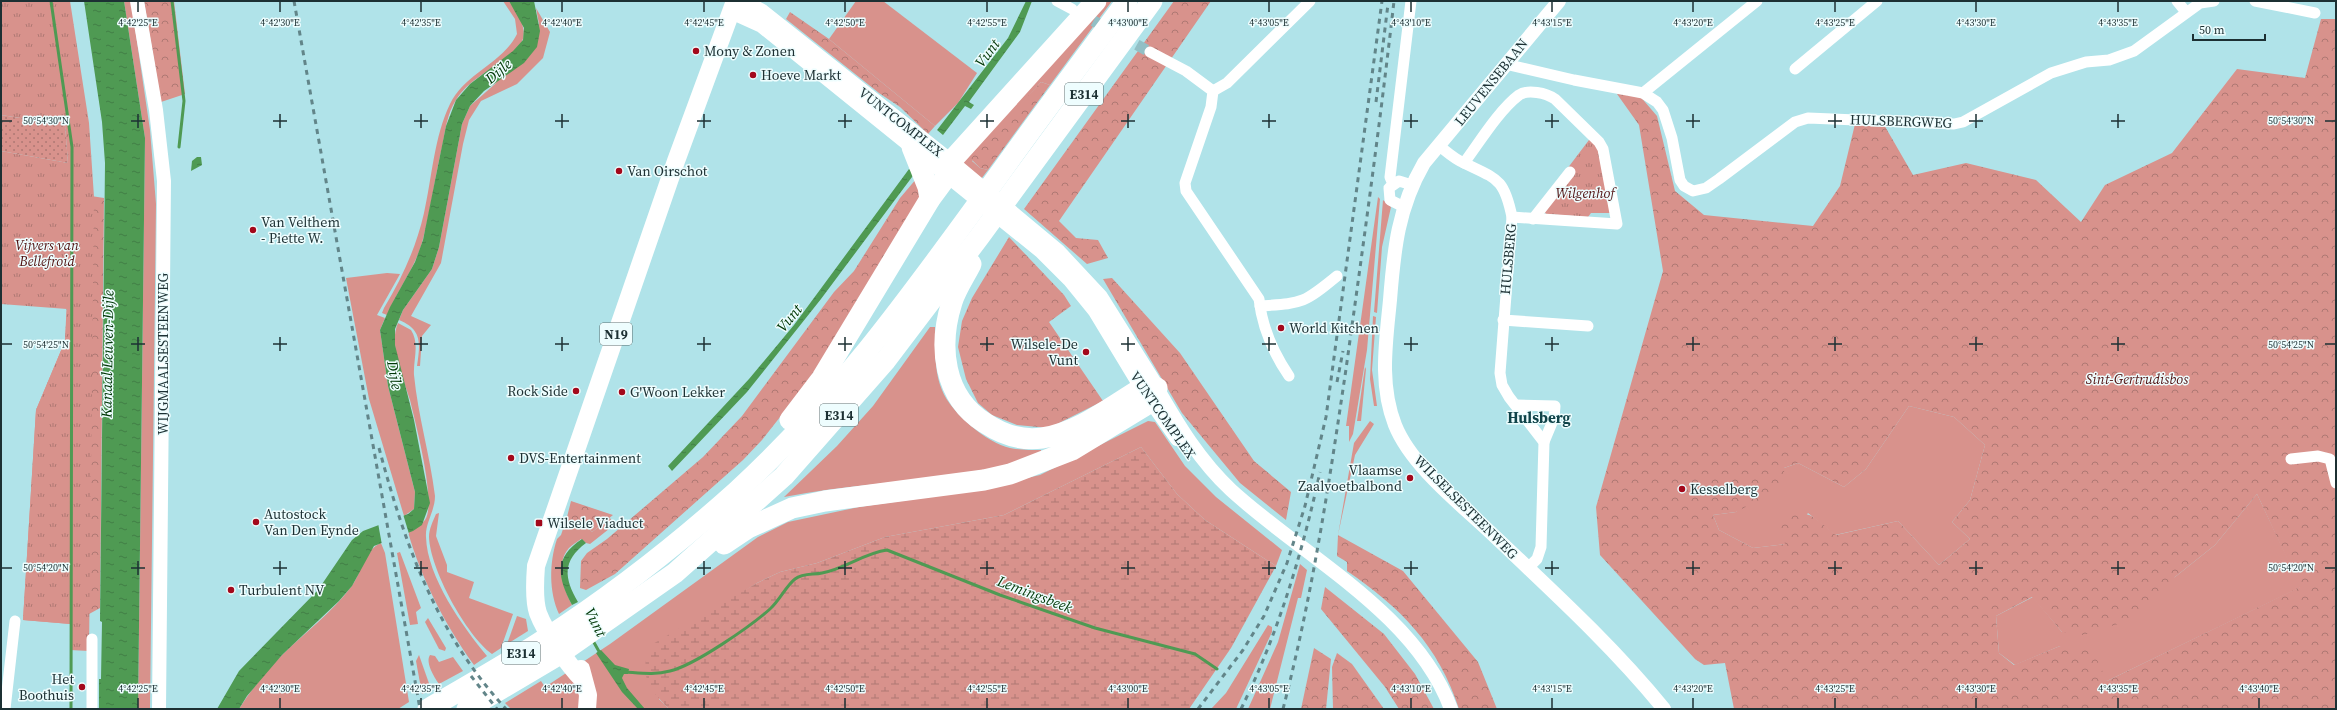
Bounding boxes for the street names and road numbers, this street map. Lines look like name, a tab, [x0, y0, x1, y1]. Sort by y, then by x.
street label: LEUVENSEBAAN	[1450, 34, 1532, 130]
street label: VUNTCOMPLEX	[854, 82, 948, 162]
road number: E314	[1065, 83, 1103, 105]
street label: HULSBERGWEG	[1850, 109, 1953, 133]
street label: HULSBERG	[1495, 222, 1521, 295]
street label: WIJGMAALSESTEENWEG	[153, 272, 173, 435]
road number: N19	[600, 323, 632, 345]
street label: VUNTCOMPLEX	[1125, 367, 1201, 463]
road number: E314	[820, 404, 858, 426]
street label: WILSELSESTEENWEG	[1409, 450, 1523, 564]
road number: E314	[502, 642, 540, 664]

